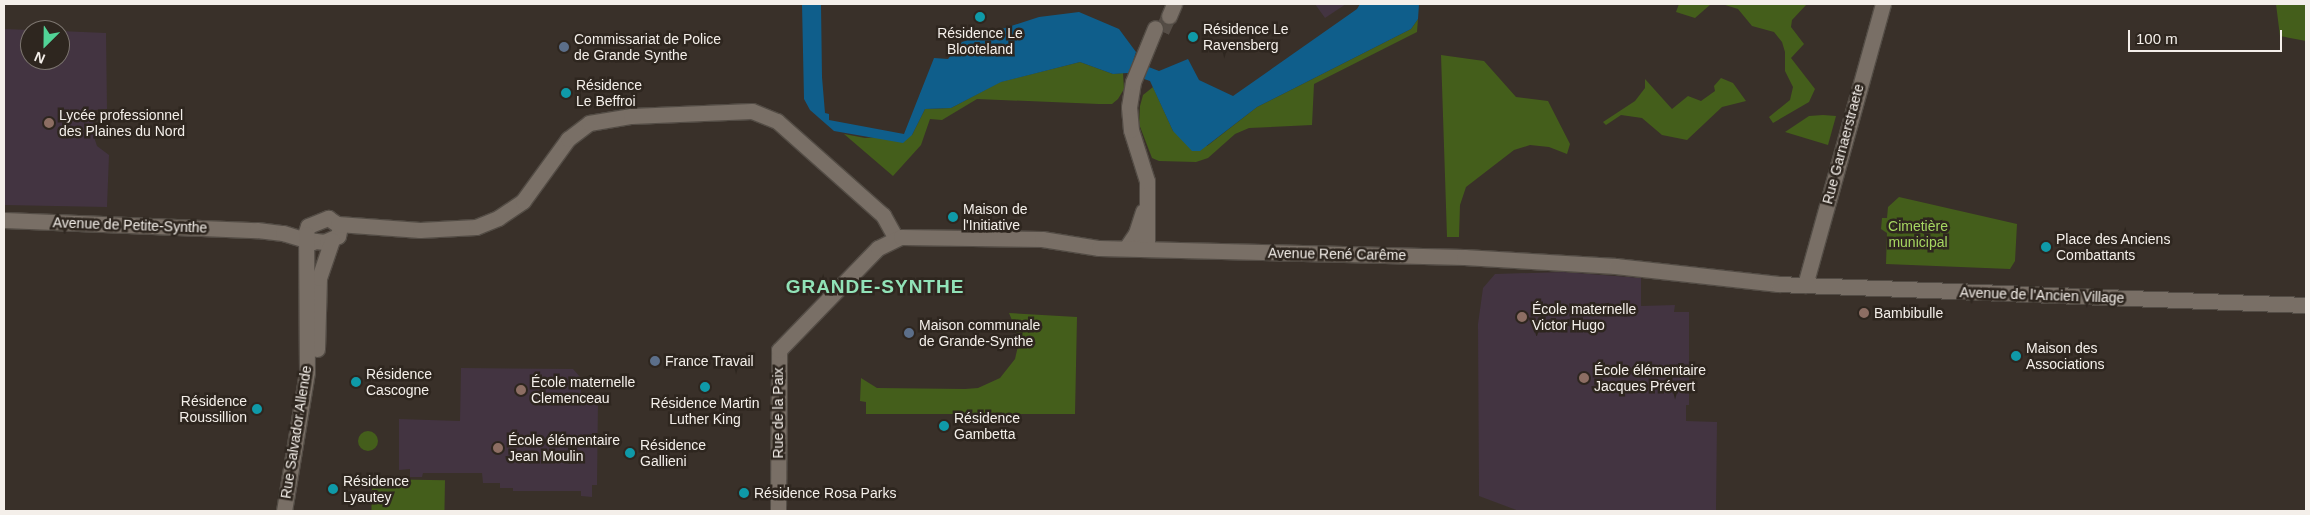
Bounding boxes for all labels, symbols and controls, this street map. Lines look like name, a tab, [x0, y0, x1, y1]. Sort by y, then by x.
marker: Résidence Le Blooteland	[974, 11, 986, 23]
north arrow	[20, 20, 70, 70]
scale bar	[2130, 20, 2284, 52]
place label: Résidence Le Ravensberg	[1203, 21, 1289, 54]
place label: Résidence Le Blooteland	[937, 25, 1023, 58]
text: 100 m	[2136, 30, 2178, 47]
place label: Commissariat de Police de Grande Synthe	[574, 31, 721, 64]
marker: Résidence Le Ravensberg	[1187, 31, 1199, 43]
marker: Commissariat de Police de Grande Synthe	[558, 41, 570, 53]
text: N	[32, 49, 47, 67]
place label: Résidence Le Beffroi	[576, 77, 642, 110]
street label: Rue Garnaerstraete	[1819, 82, 1867, 206]
marker: Résidence Le Beffroi	[560, 87, 572, 99]
place label: Lycée professionnel des Plaines du Nord	[59, 107, 185, 140]
marker: Lycée professionnel des Plaines du Nord	[43, 117, 55, 129]
place label: Maison de l'Initiative	[963, 201, 1028, 233]
marker: Maison de l'Initiative	[947, 211, 959, 223]
street label: Avenue de Petite-Synthe	[52, 214, 208, 236]
park label: Cimetière municipal	[1888, 218, 1948, 250]
place label: Place des Anciens Combattants	[2056, 231, 2171, 264]
marker: Place des Anciens Combattants	[2040, 241, 2052, 253]
street label: Avenue René Carême	[1268, 244, 1406, 264]
district label: GRANDE-SYNTHE	[784, 276, 966, 298]
street label: Avenue de l'Ancien Village	[1959, 284, 2125, 306]
place label: École maternelle Victor Hugo	[1532, 301, 1636, 334]
place label: Bambibulle	[1874, 305, 1943, 321]
marker: Bambibulle	[1858, 307, 1870, 319]
marker: École maternelle Victor Hugo	[1516, 311, 1528, 323]
place label: Maison communale de Grande-Synthe	[919, 317, 1040, 350]
marker: Maison communale de Grande-Synthe	[903, 327, 915, 339]
place label: Maison des Associations	[2026, 340, 2105, 372]
marker: Maison des Associations	[2010, 350, 2022, 362]
place label: France Travail	[665, 353, 754, 369]
marker: France Travail	[649, 355, 661, 367]
place label: École élémentaire Jacques Prévert	[1594, 362, 1706, 394]
street label: Rue Salvador Allende	[277, 364, 315, 500]
place label: Résidence Cascogne	[366, 366, 432, 398]
street label: Rue de la Paix	[770, 367, 786, 459]
marker: École élémentaire Jacques Prévert	[1578, 372, 1590, 384]
place label: École maternelle Clemenceau	[531, 374, 635, 407]
marker: Résidence Cascogne	[350, 376, 362, 388]
marker: Résidence Martin Luther King	[699, 381, 711, 393]
marker: École maternelle Clemenceau	[515, 384, 527, 396]
place label: Résidence Roussillion	[179, 393, 247, 426]
place label: Résidence Martin Luther King	[651, 395, 759, 428]
marker: Résidence Roussillion	[251, 403, 263, 415]
place label: Résidence Gambetta	[954, 410, 1020, 442]
marker: Résidence Gambetta	[938, 420, 950, 432]
place label: École élémentaire Jean Moulin	[508, 432, 620, 464]
place label: Résidence Gallieni	[640, 437, 706, 470]
marker: École élémentaire Jean Moulin	[492, 442, 504, 454]
marker: Résidence Gallieni	[624, 447, 636, 459]
place label: Résidence Lyautey	[343, 473, 409, 506]
marker: Résidence Lyautey	[327, 483, 339, 495]
place label: Résidence Rosa Parks	[754, 485, 896, 501]
marker: Résidence Rosa Parks	[738, 487, 750, 499]

